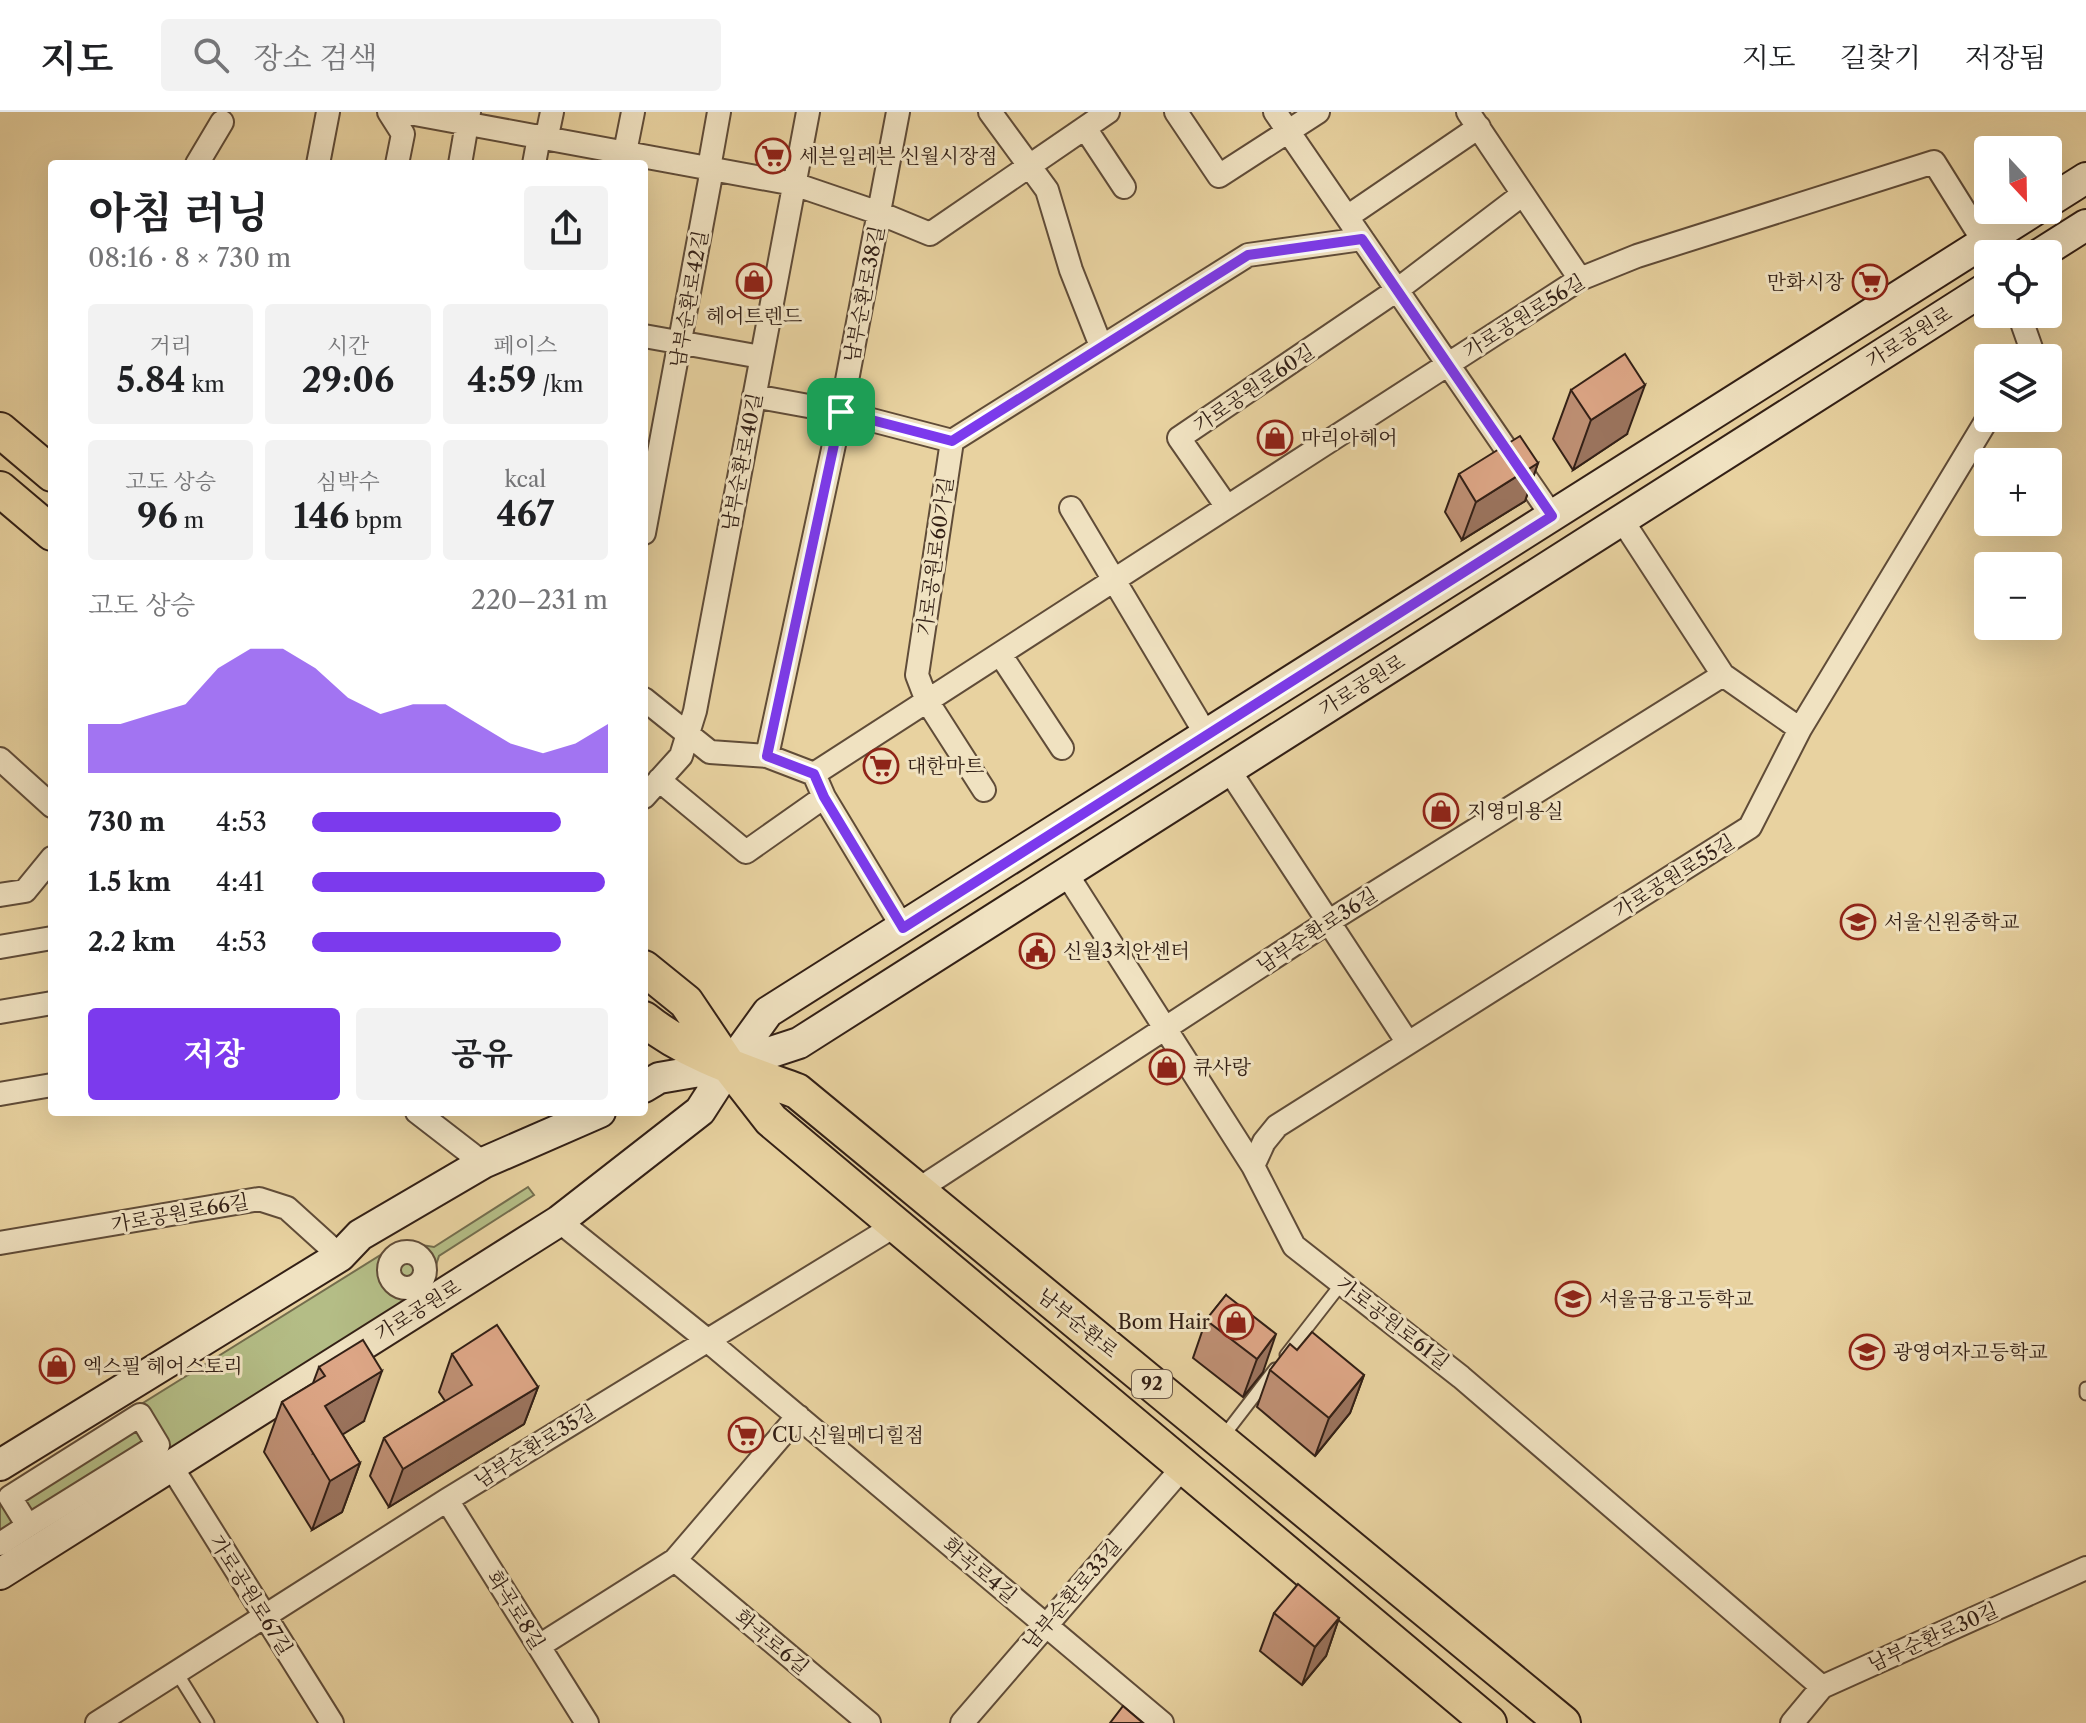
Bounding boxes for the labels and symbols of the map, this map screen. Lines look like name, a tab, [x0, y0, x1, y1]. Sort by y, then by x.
north arrow	[1974, 136, 2062, 224]
supermarket icon: 세븐일레븐 신월시장점	[754, 137, 792, 175]
place label: 세븐일레븐 신월시장점	[799, 144, 998, 168]
street label: 남부순환로38길	[839, 224, 889, 364]
street label: 남부순환로42길	[665, 228, 713, 370]
shop icon: 헤어트렌드	[735, 262, 773, 300]
supermarket icon: 만화시장	[1851, 263, 1889, 301]
street label: 가로공원로56길	[1459, 269, 1589, 363]
place label: 만화시장	[1767, 270, 1845, 294]
street label: 가로공원로	[1862, 301, 1956, 373]
place label: 헤어트렌드	[706, 304, 802, 328]
street label: 가로공원로60길	[1189, 339, 1319, 437]
pin	[807, 378, 875, 446]
street label: 남부순환로40길	[717, 391, 767, 533]
shop icon: 마리아헤어	[1256, 419, 1294, 457]
place label: 마리아헤어	[1301, 426, 1398, 450]
street label: 가로공원로60가길	[912, 475, 958, 637]
street label: 가로공원로	[1315, 649, 1409, 721]
supermarket icon: 대한마트	[862, 747, 900, 785]
place label: 대한마트	[907, 754, 984, 778]
shop icon: 지영미용실	[1422, 792, 1460, 830]
place label: 지영미용실	[1467, 799, 1564, 823]
street label: 가로공원로55길	[1609, 829, 1739, 923]
street label: 남부순환로36길	[1252, 882, 1382, 978]
school or university icon: 서울신원중학교	[1839, 903, 1877, 941]
place label: 서울신원중학교	[1884, 910, 2020, 934]
public building icon: 신월3치안센터	[1018, 932, 1056, 970]
place label: 신월3치안센터	[1063, 939, 1190, 963]
shop icon: 큐사랑	[1148, 1048, 1186, 1086]
place label: 큐사랑	[1193, 1055, 1252, 1079]
street label: 가로공원로66길	[109, 1189, 251, 1237]
street label: 가로공원로61길	[1332, 1272, 1454, 1374]
street label: 가로공원로	[371, 1274, 465, 1346]
school or university icon: 서울금융고등학교	[1554, 1280, 1592, 1318]
street label: 남부순환로	[1033, 1283, 1123, 1363]
place label: 서울금융고등학교	[1599, 1287, 1754, 1311]
shop icon: Bom Hair	[1217, 1303, 1255, 1341]
place label: Bom Hair	[1118, 1310, 1211, 1334]
school or university icon: 광영여자고등학교	[1848, 1333, 1886, 1371]
place label: 광영여자고등학교	[1893, 1340, 2048, 1364]
shop icon: 엑스필 헤어스토리	[38, 1347, 76, 1385]
place label: 엑스필 헤어스토리	[83, 1354, 243, 1378]
road number: 92	[1132, 1370, 1172, 1398]
street label: 남부순환로35길	[470, 1399, 600, 1493]
supermarket icon: CU 신월메디힐점	[727, 1416, 765, 1454]
place label: CU 신월메디힐점	[772, 1423, 924, 1447]
street label: 가로공원로67길	[204, 1530, 298, 1660]
street label: 화곡로4길	[938, 1532, 1022, 1608]
street label: 남부순환로33길	[1018, 1534, 1126, 1654]
street label: 화곡로8길	[482, 1566, 550, 1654]
street label: 남부순환로30길	[1864, 1598, 2002, 1676]
street label: 화곡로6길	[730, 1604, 814, 1680]

